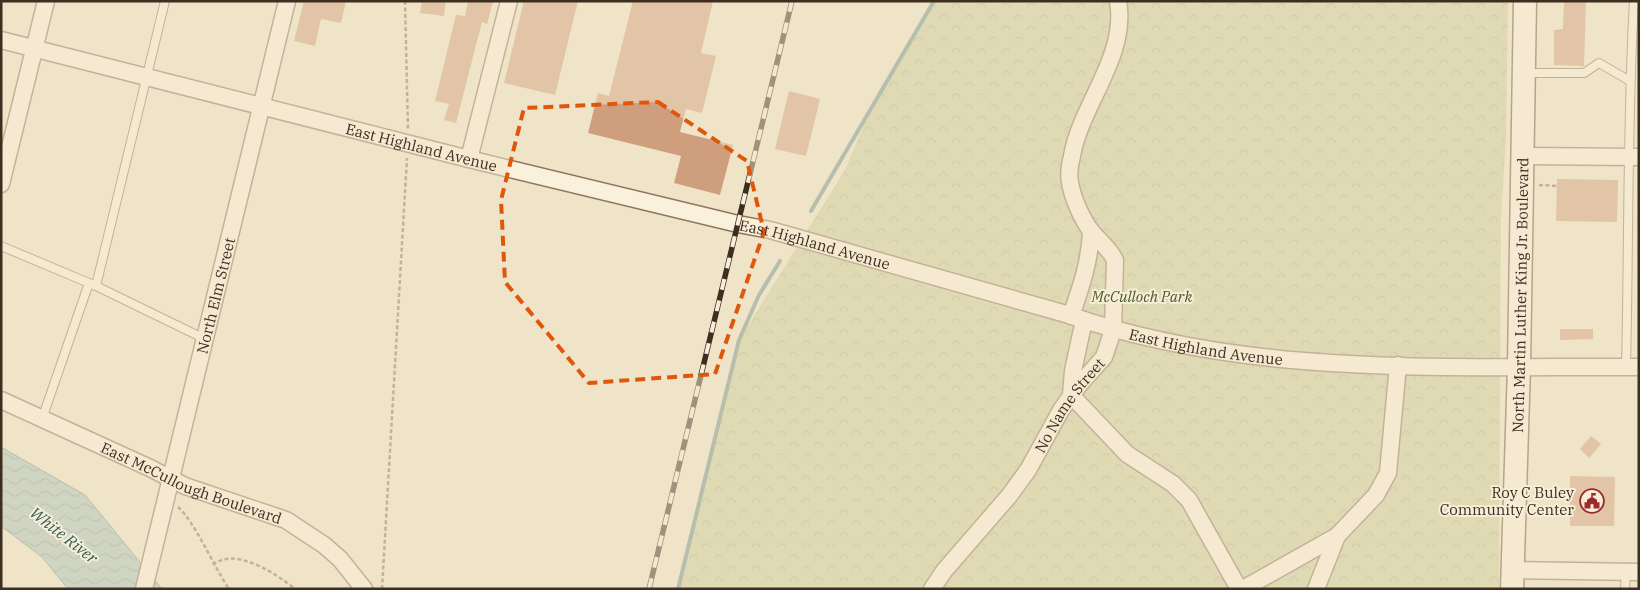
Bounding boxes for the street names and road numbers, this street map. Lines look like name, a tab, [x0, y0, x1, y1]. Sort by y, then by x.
street label: East Highland Avenue	[344, 119, 499, 175]
street label: North Martin Luther King Jr. Boulevard	[1507, 157, 1532, 433]
street label: East Highland Avenue	[738, 215, 892, 273]
street label: North Elm Street	[192, 235, 239, 356]
street label: East Highland Avenue	[1127, 324, 1284, 369]
street label: No Name Street	[1030, 354, 1108, 456]
street label: East McCullough Boulevard	[98, 437, 284, 527]

